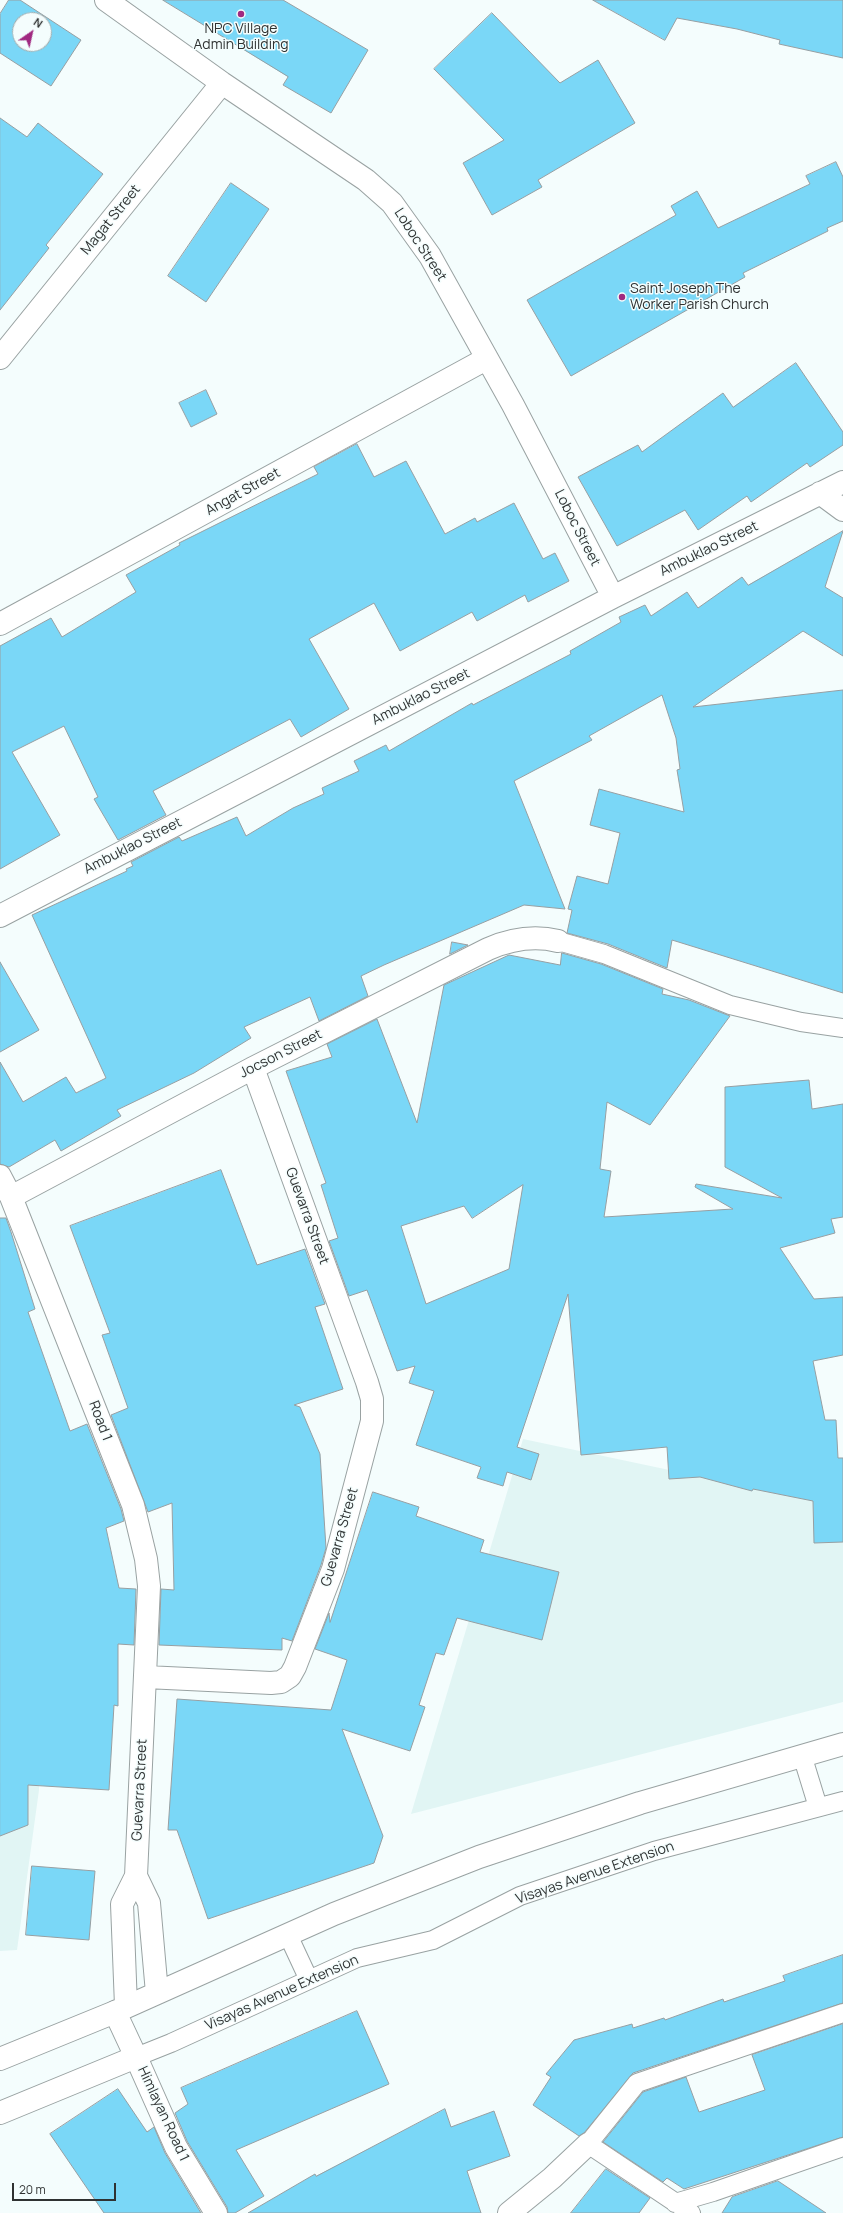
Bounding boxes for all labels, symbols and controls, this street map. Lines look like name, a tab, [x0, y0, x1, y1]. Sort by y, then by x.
marker: NPC Village Admin Building	[236, 9, 246, 19]
north arrow	[12, 12, 52, 52]
text: N	[31, 14, 46, 31]
place label: NPC Village Admin Building	[193, 21, 289, 54]
street label: Magat Street	[78, 182, 144, 258]
street label: Loboc Street	[390, 205, 450, 285]
place label: Saint Joseph The Worker Parish Church	[630, 281, 769, 314]
marker: Saint Joseph The Worker Parish Church	[617, 292, 627, 302]
street label: Angat Street	[203, 465, 283, 519]
street label: Loboc Street	[551, 487, 603, 569]
street label: Ambuklao Street	[657, 518, 761, 580]
street label: Ambuklao Street	[369, 665, 473, 729]
street label: Ambuklao Street	[81, 814, 185, 878]
street label: Jocson Street	[237, 1026, 325, 1082]
street label: Guevarra Street	[282, 1165, 332, 1267]
street label: Road 1	[85, 1399, 115, 1443]
street label: Guevarra Street	[318, 1486, 362, 1588]
street label: Guevarra Street	[129, 1739, 151, 1841]
street label: Visayas Avenue Extension	[514, 1838, 676, 1908]
street label: Visayas Avenue Extension	[203, 1952, 361, 2034]
street label: Himlayan Road 1	[134, 2064, 192, 2164]
scale bar	[14, 2175, 118, 2201]
text: 20 m	[19, 2181, 46, 2198]

